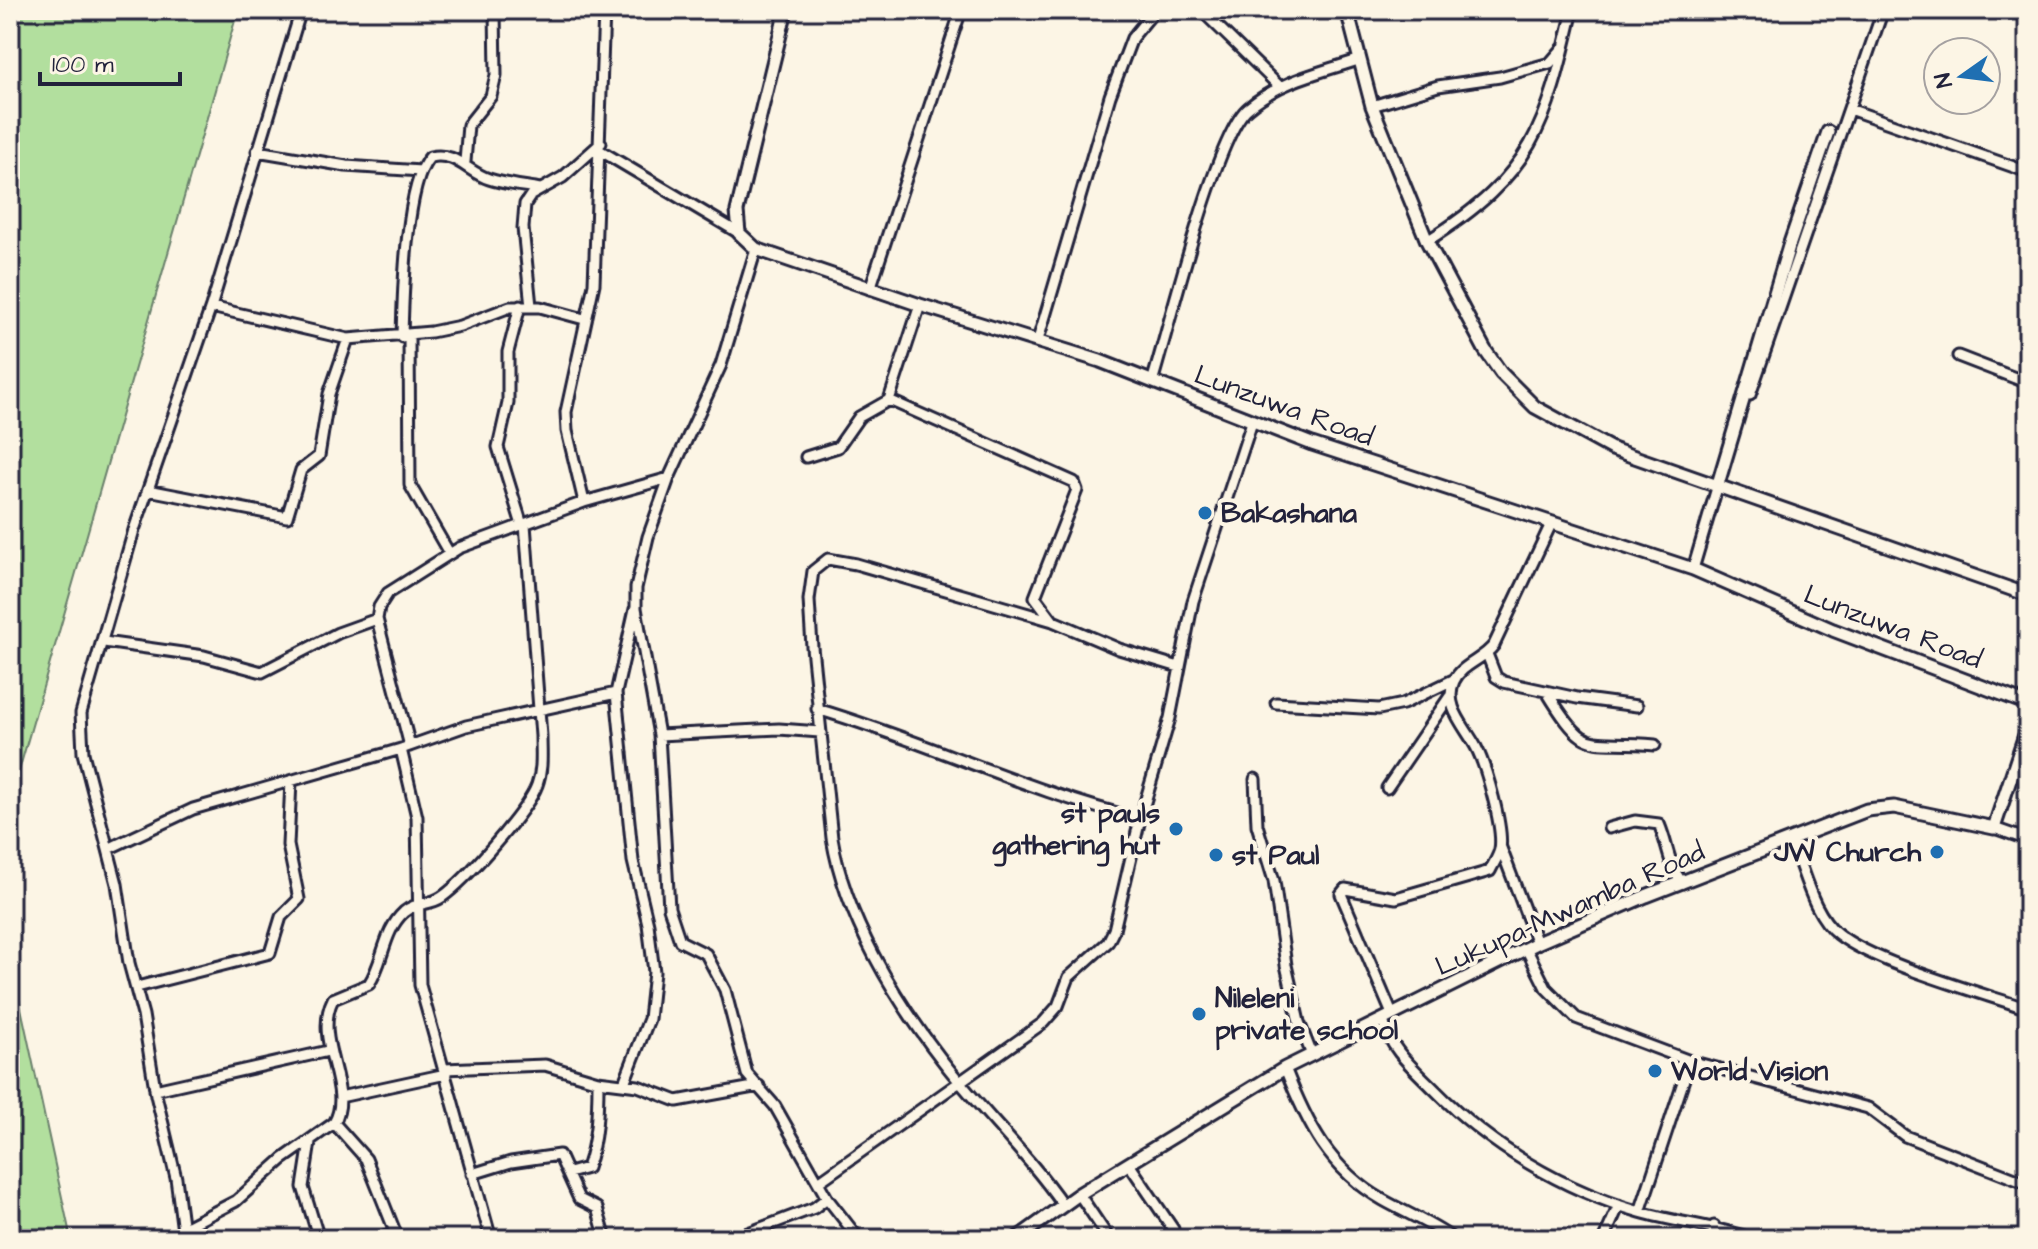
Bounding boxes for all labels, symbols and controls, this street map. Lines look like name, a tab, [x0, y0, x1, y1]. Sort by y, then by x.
scale bar	[40, 36, 180, 86]
north arrow	[1922, 36, 2002, 116]
text: 100 m	[52, 48, 114, 82]
text: N	[1927, 70, 1961, 91]
street label: Lunzuwa Road	[1189, 356, 1379, 456]
place label: Bakashana	[1221, 494, 1358, 533]
marker: Bakashana	[1196, 504, 1214, 522]
street label: Lunzuwa Road	[1798, 575, 1988, 679]
place label: st pauls gathering hut	[992, 794, 1161, 867]
marker: st pauls gathering hut	[1167, 820, 1185, 838]
street label: Lukupa-Mwamba Road	[1429, 832, 1711, 986]
place label: JW Church	[1773, 833, 1922, 872]
place label: st Paul	[1232, 836, 1319, 875]
marker: JW Church	[1928, 843, 1946, 861]
marker: st Paul	[1207, 846, 1225, 864]
place label: Nileleni private school	[1215, 979, 1398, 1051]
marker: Nileleni private school	[1190, 1005, 1208, 1023]
place label: World Vision	[1670, 1052, 1828, 1091]
marker: World Vision	[1646, 1062, 1664, 1080]

